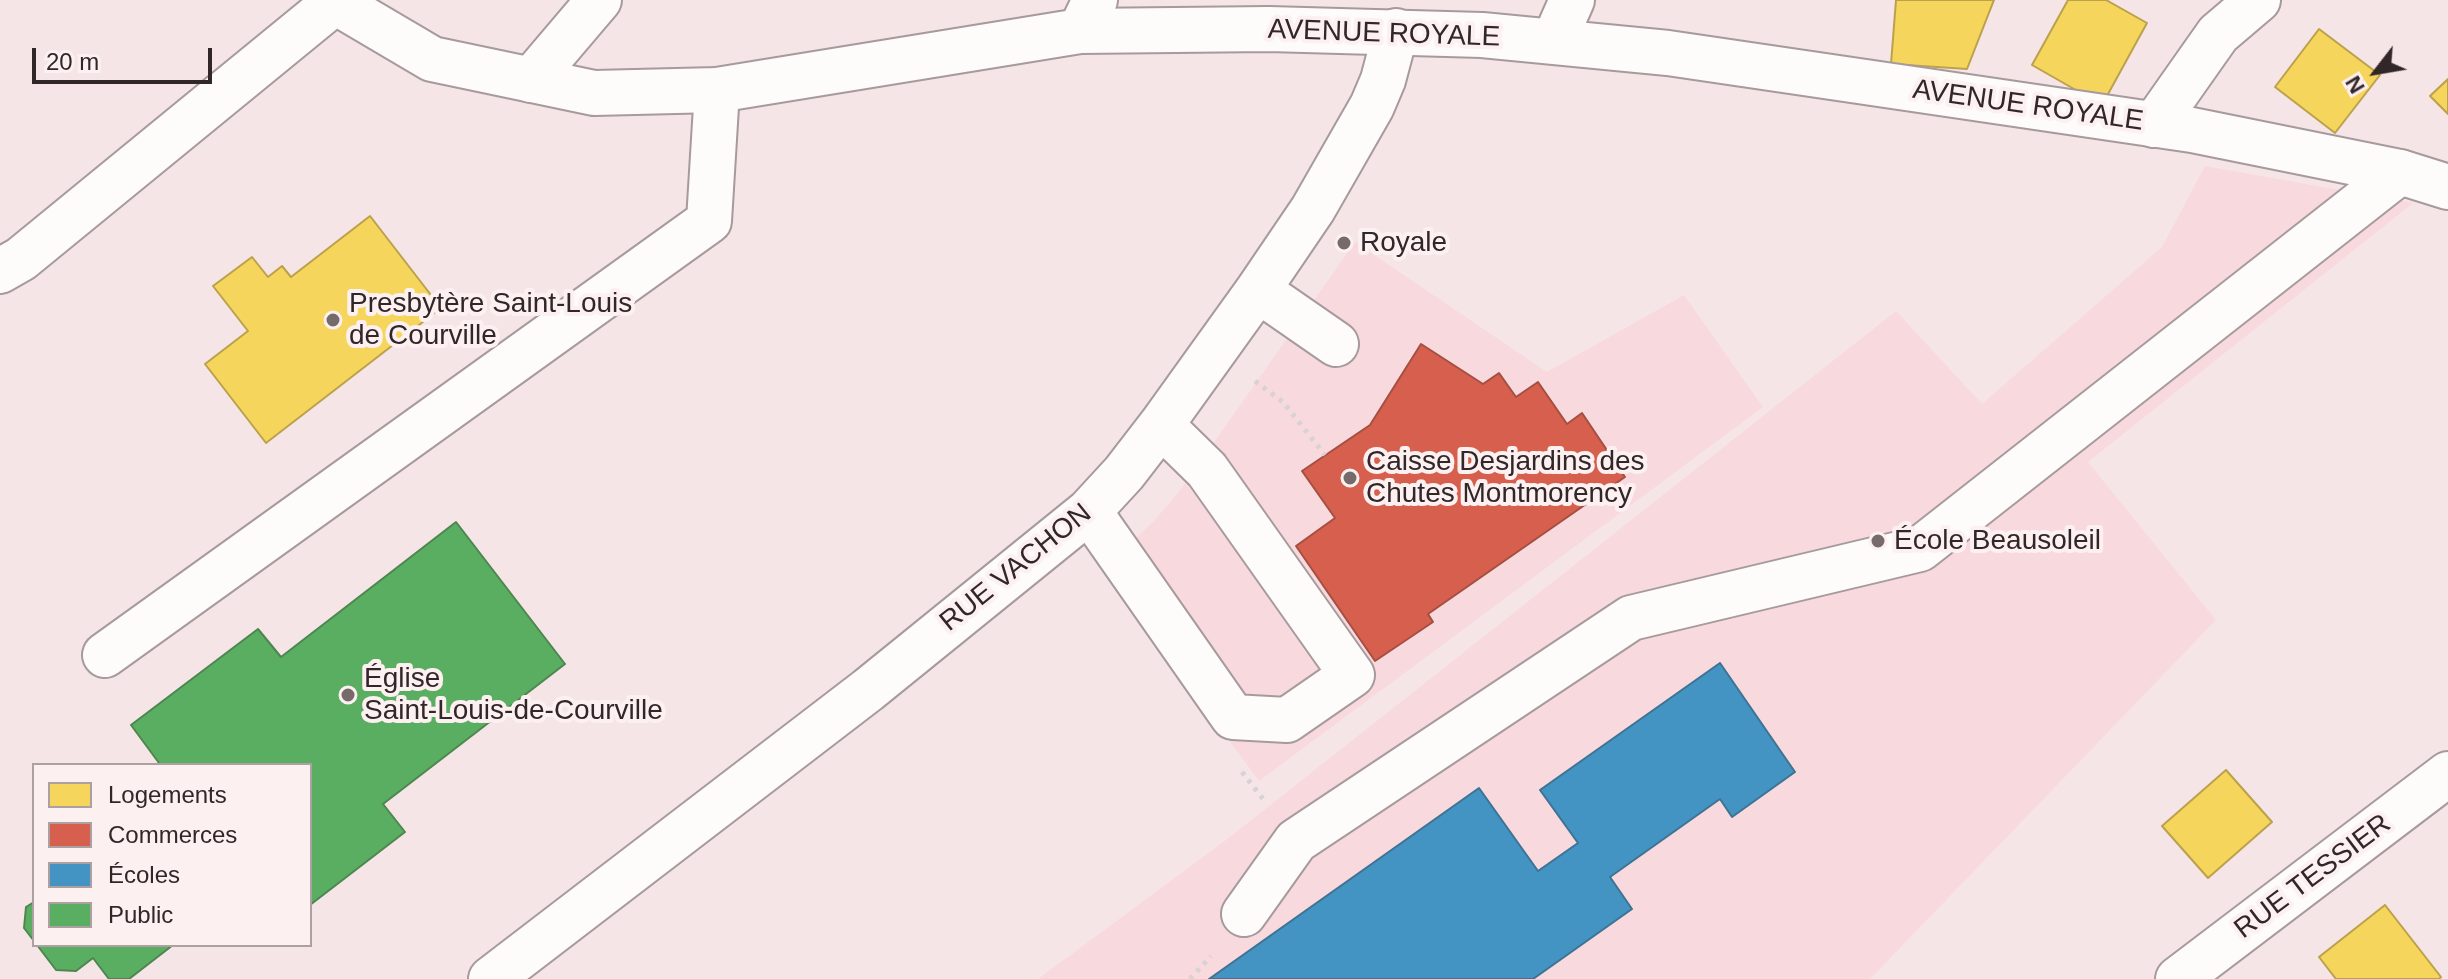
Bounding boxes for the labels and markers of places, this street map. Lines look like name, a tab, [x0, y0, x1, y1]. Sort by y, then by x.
place label: Royale	[1360, 226, 1447, 260]
marker: Royale	[1335, 234, 1353, 252]
place label: Presbytère Saint-Louis de Courville	[349, 287, 632, 353]
marker: Presbytère Saint-Louis de Courville	[324, 311, 342, 329]
place label: Caisse Desjardins des Chutes Montmorency	[1366, 445, 1645, 511]
marker: Caisse Desjardins des Chutes Montmorency	[1341, 469, 1359, 487]
place label: École Beausoleil	[1894, 524, 2101, 558]
marker: École Beausoleil	[1869, 532, 1887, 550]
place label: Église Saint-Louis-de-Courville	[364, 662, 663, 728]
marker: Église Saint-Louis-de-Courville	[339, 686, 357, 704]

